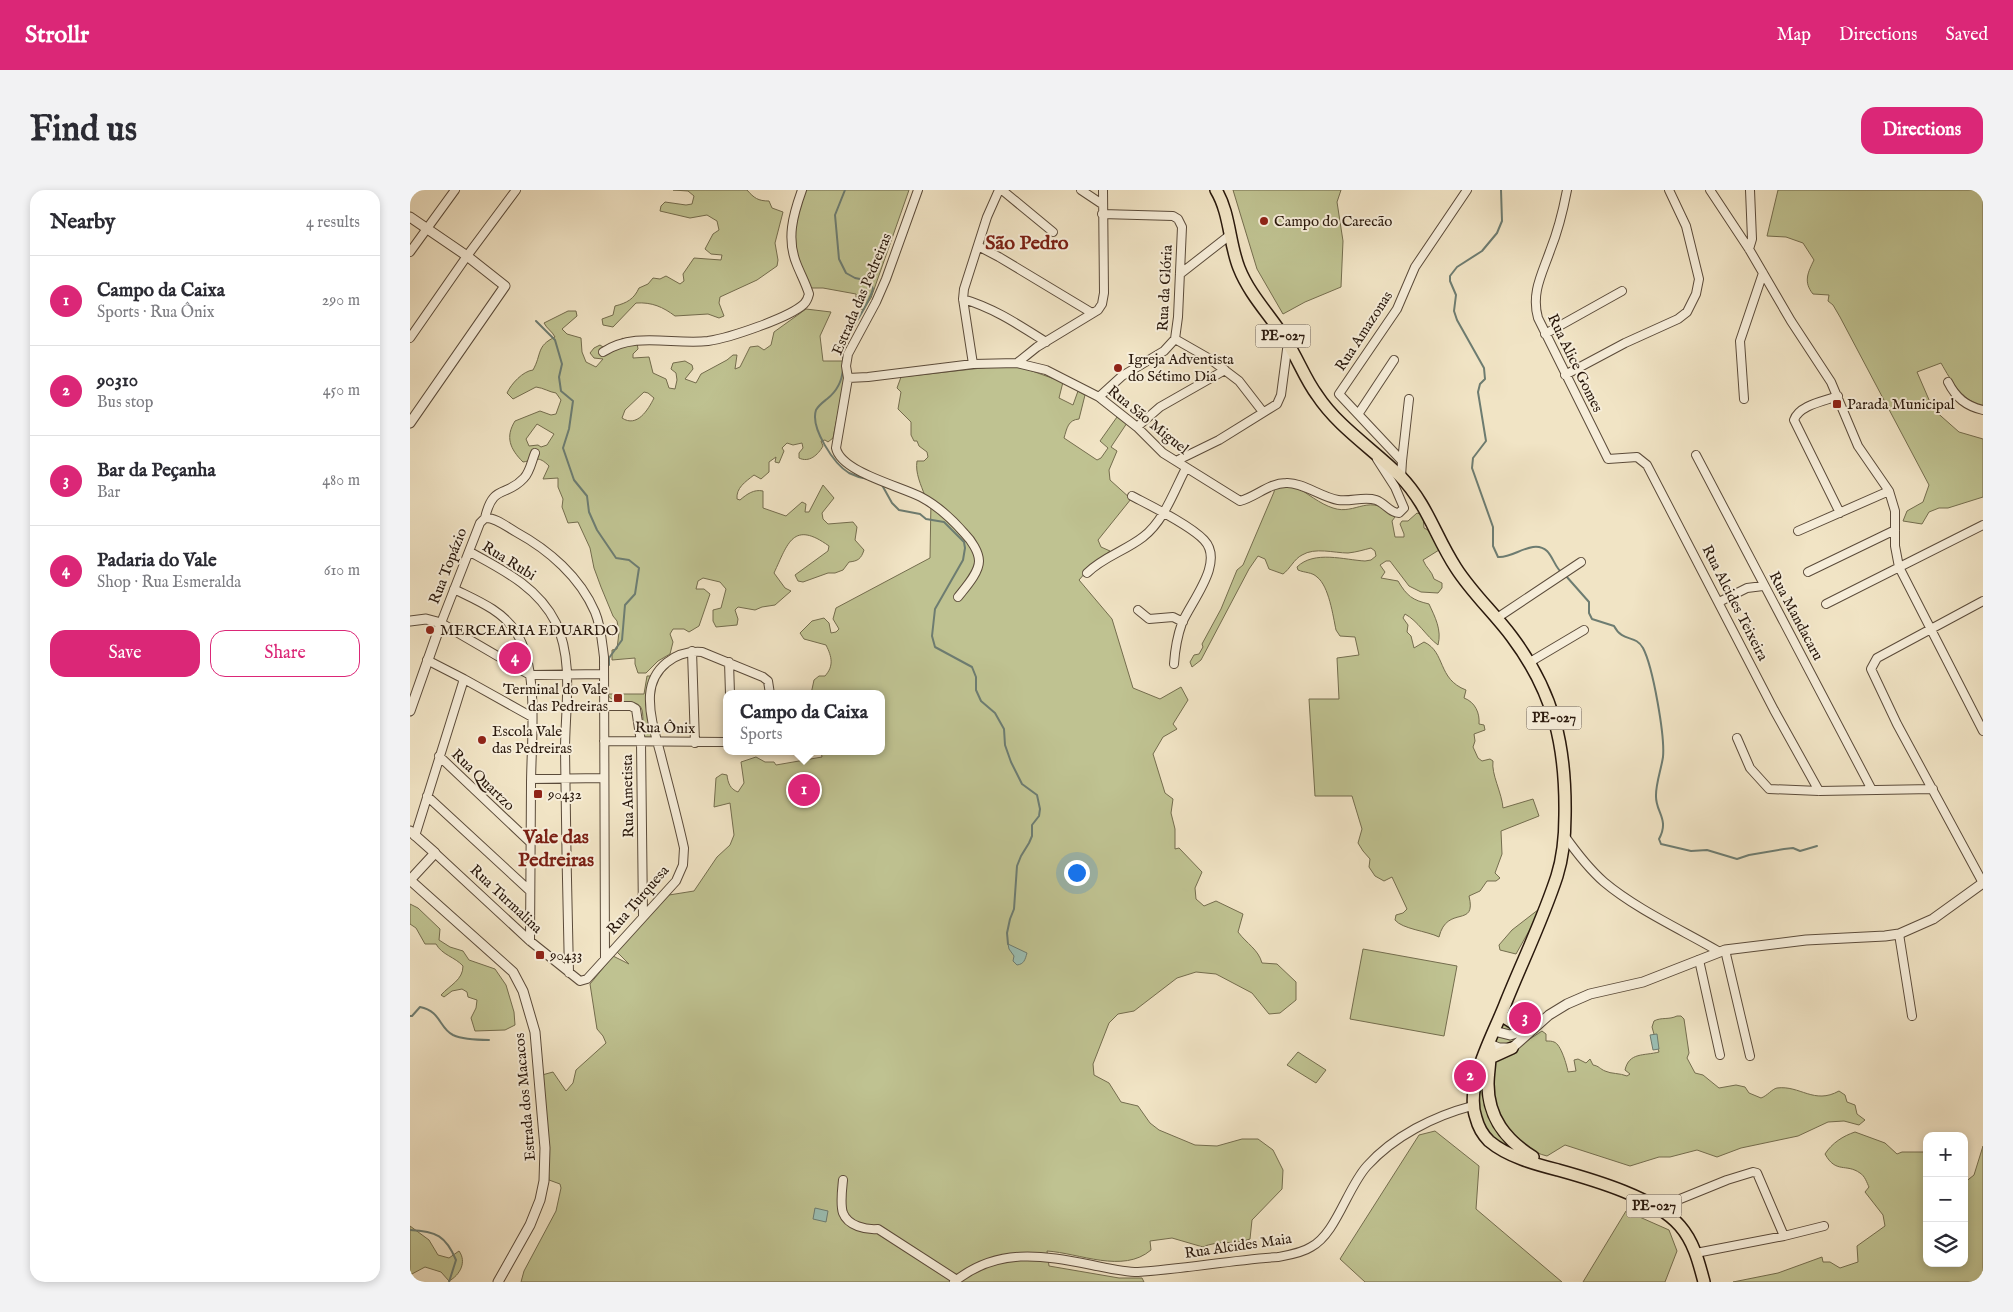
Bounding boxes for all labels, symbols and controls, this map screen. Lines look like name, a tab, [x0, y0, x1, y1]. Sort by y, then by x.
text: Strollr	[25, 20, 89, 51]
text: Map	[1777, 24, 1811, 47]
text: Directions	[1839, 24, 1917, 47]
text: Saved	[1945, 24, 1988, 47]
button: Directions	[1861, 107, 1983, 154]
text: Find us	[30, 108, 137, 153]
text: Nearby	[50, 209, 115, 236]
place label: Campo do Carecão	[1274, 212, 1392, 231]
text: 4 results	[306, 213, 360, 233]
marker: Campo do Carecão	[1258, 215, 1270, 227]
street label: Estrada das Pedreiras	[828, 230, 896, 358]
district label: São Pedro	[985, 231, 1069, 256]
street label: Rua da Glória	[1153, 244, 1177, 332]
text: Campo da Caixa	[97, 279, 225, 303]
street label: Rua Amazonas	[1331, 287, 1397, 375]
text: 1	[63, 291, 69, 311]
text: 290 m	[322, 291, 360, 311]
text: Sports · Rua Ônix	[97, 303, 215, 323]
street label: Rua Alice Gomes	[1543, 311, 1607, 415]
road number: PE-027	[1256, 324, 1310, 348]
place label: Igreja Adventista do Sétimo Dia	[1128, 350, 1234, 386]
marker: Igreja Adventista do Sétimo Dia	[1112, 362, 1124, 374]
text: 90310	[97, 369, 138, 393]
text: 2	[62, 381, 70, 401]
text: 450 m	[323, 381, 360, 401]
street label: Rua São Miguel	[1103, 381, 1193, 459]
text: Bus stop	[97, 393, 153, 413]
place label: Parada Municipal	[1847, 395, 1955, 414]
marker: Parada Municipal	[1831, 398, 1843, 410]
text: Bar da Peçanha	[97, 459, 216, 483]
text: 3	[63, 471, 69, 491]
text: 480 m	[322, 471, 360, 491]
text: Bar	[97, 483, 120, 503]
street label: Rua Topázio	[425, 525, 471, 607]
street label: Rua Rubi	[479, 537, 539, 585]
street label: Rua Alcides Teixeira	[1698, 542, 1773, 665]
text: Padaria do Vale	[97, 549, 217, 573]
text: 4	[62, 561, 70, 581]
text: 610 m	[324, 561, 360, 581]
street label: Rua Mandacaru	[1765, 568, 1828, 664]
text: Shop · Rua Esmeralda	[97, 573, 241, 593]
place label: MERCEARIA EDUARDO	[440, 621, 618, 640]
marker: MERCEARIA EDUARDO	[424, 624, 436, 636]
button: Save	[50, 630, 200, 677]
button: Share	[210, 630, 360, 677]
pin: 4	[499, 639, 531, 677]
place label: Terminal do Vale das Pedreiras	[503, 680, 608, 716]
popup	[723, 690, 885, 755]
marker: Terminal do Vale das Pedreiras	[612, 692, 624, 704]
text: Campo da Caixa	[740, 701, 868, 725]
road number: PE-027	[1526, 706, 1582, 730]
street label: Rua Ônix	[635, 718, 696, 738]
place label: Escola Vale das Pedreiras	[492, 722, 572, 758]
text: Sports	[740, 725, 782, 745]
marker: Escola Vale das Pedreiras	[476, 734, 488, 746]
street label: Rua Quartzo	[447, 745, 519, 815]
street label: Rua Ametista	[618, 754, 638, 838]
pin: 1	[788, 771, 820, 809]
place label: 90432	[547, 785, 582, 804]
marker: 90432	[532, 788, 544, 800]
district label: Vale das Pedreiras	[518, 825, 594, 873]
your location	[1064, 860, 1090, 886]
street label: Rua Turmalina	[466, 861, 547, 938]
street label: Rua Turquesa	[603, 861, 674, 939]
place label: 90433	[549, 946, 582, 965]
marker: 90433	[534, 949, 546, 961]
pin: 3	[1509, 999, 1541, 1037]
street label: Estrada dos Macacos	[510, 1032, 540, 1162]
pin: 2	[1454, 1057, 1486, 1095]
map controls	[1923, 1132, 1968, 1267]
button: +	[1923, 1132, 1968, 1177]
button: −	[1923, 1177, 1968, 1222]
road number: PE-027	[1626, 1194, 1682, 1218]
button: layers	[1923, 1222, 1968, 1267]
street label: Rua Alcides Maia	[1183, 1229, 1293, 1263]

